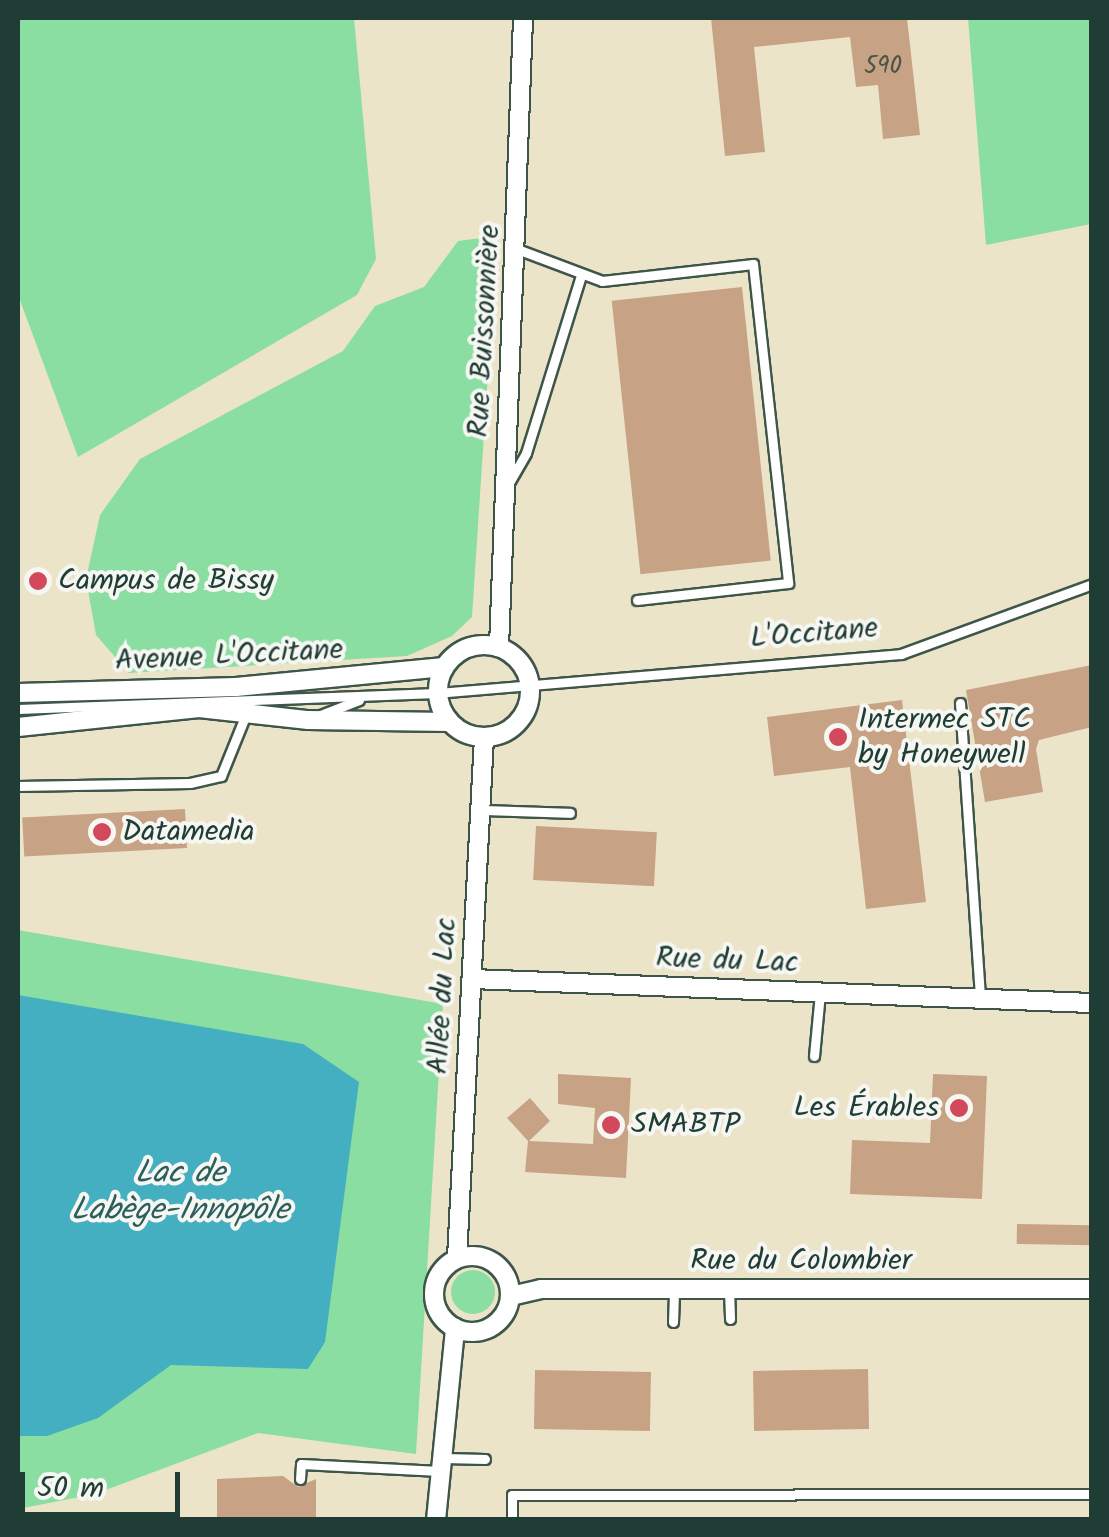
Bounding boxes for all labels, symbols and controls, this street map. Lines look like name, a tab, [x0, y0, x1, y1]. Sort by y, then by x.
house number: 590	[864, 51, 902, 81]
street label: Rue Buissonnière	[461, 224, 509, 438]
place label: Campus de Bissy	[58, 563, 274, 599]
marker: Campus de Bissy	[27, 570, 49, 592]
street label: L'Occitane	[749, 610, 879, 658]
street label: Avenue L'Occitane	[114, 632, 344, 680]
place label: Intermec STC by Honeywell	[858, 702, 1031, 772]
marker: Intermec STC by Honeywell	[827, 726, 849, 748]
place label: Datamedia	[122, 814, 255, 850]
marker: Datamedia	[91, 821, 113, 843]
street label: Allée du Lac	[421, 917, 465, 1075]
street label: Rue du Lac	[655, 941, 799, 981]
place label: Les Érables	[793, 1090, 939, 1126]
marker: Les Érables	[948, 1097, 970, 1119]
place label: SMABTP	[631, 1107, 740, 1143]
marker: SMABTP	[600, 1114, 622, 1136]
water label: Lac de Labège-Innopôle	[71, 1156, 289, 1231]
street label: Rue du Colombier	[690, 1243, 912, 1279]
scale bar	[25, 1452, 185, 1514]
text: 50 m	[37, 1465, 104, 1513]

